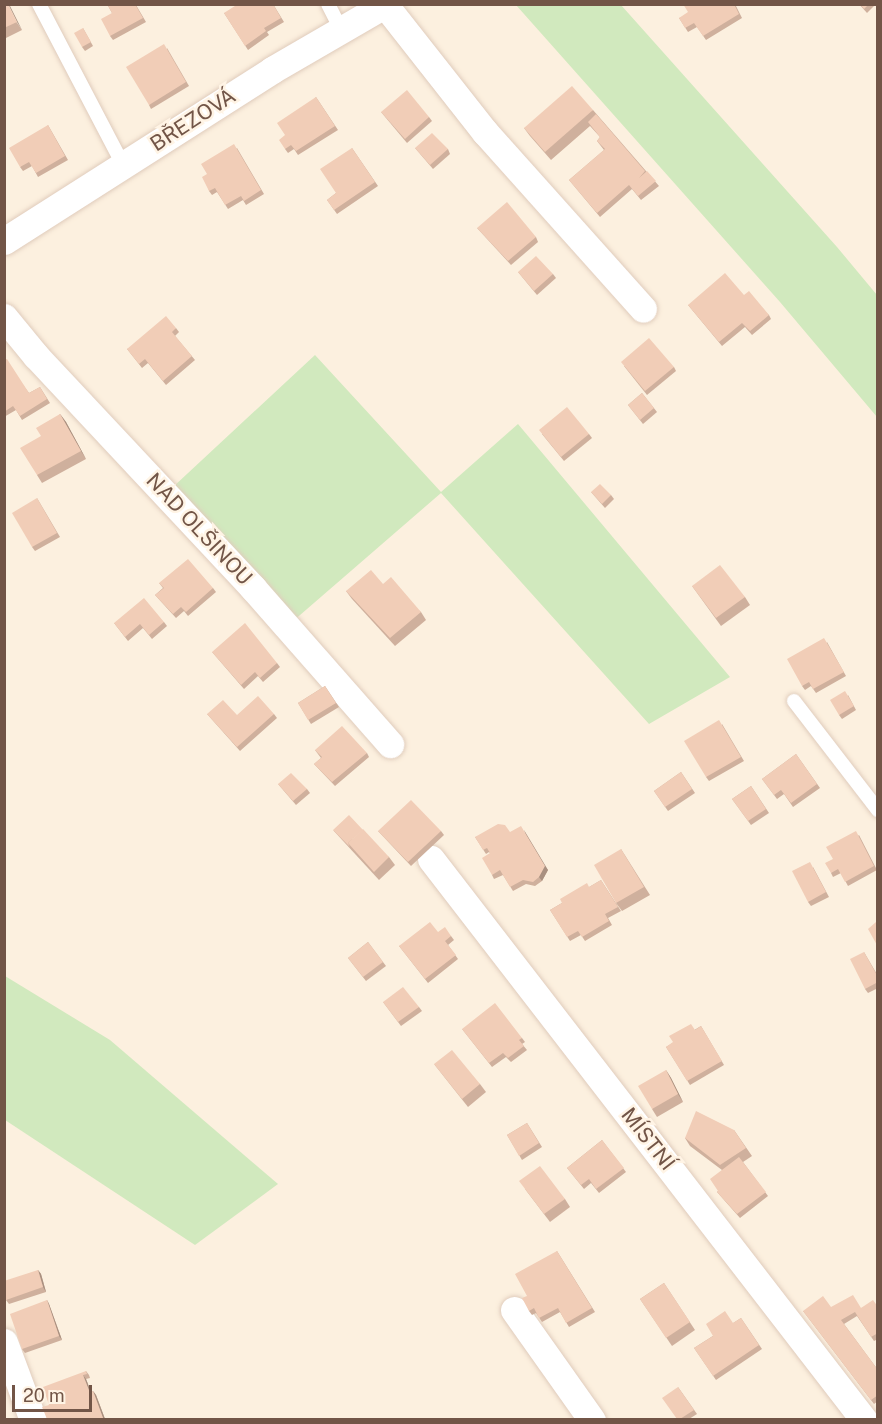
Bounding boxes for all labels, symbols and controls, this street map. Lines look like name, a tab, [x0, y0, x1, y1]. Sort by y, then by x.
street label: BŘEZOVÁ	[146, 83, 240, 157]
street label: NAD OLŠINOU	[141, 468, 257, 590]
street label: MÍSTNÍ	[616, 1103, 680, 1175]
scale bar	[15, 1373, 94, 1411]
text: 20 m	[23, 1385, 65, 1406]

